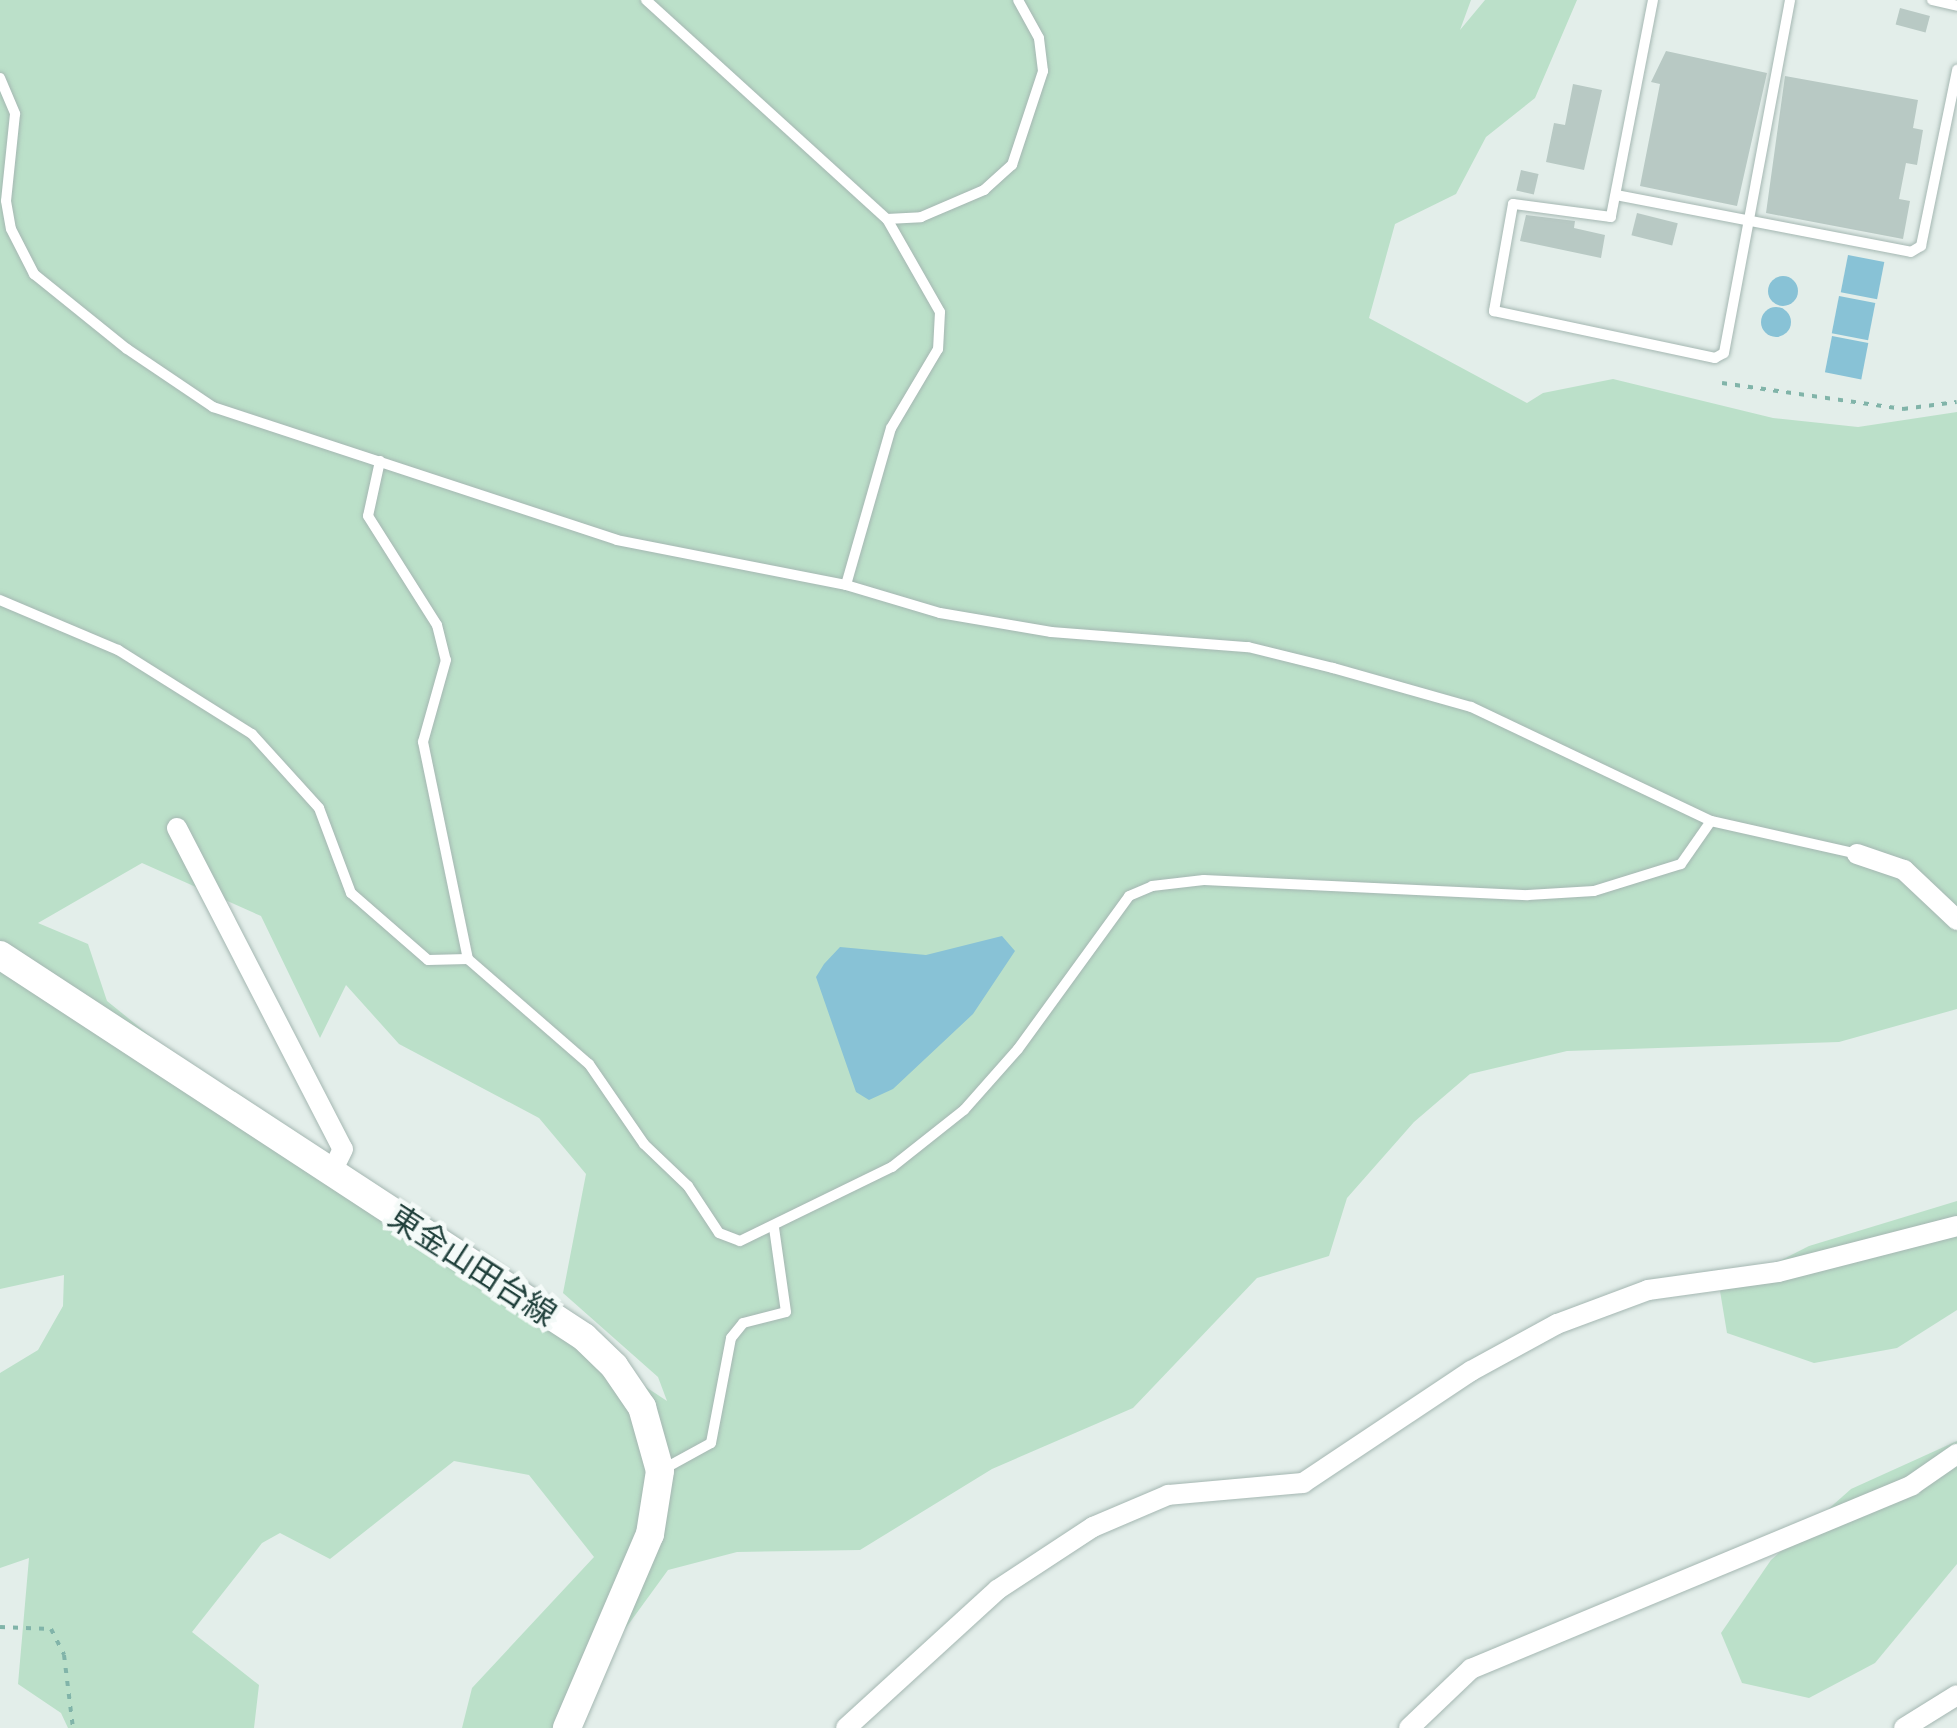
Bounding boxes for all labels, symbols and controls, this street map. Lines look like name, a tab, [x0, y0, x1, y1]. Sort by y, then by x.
street label: 東金山田台線	[382, 1197, 564, 1333]

